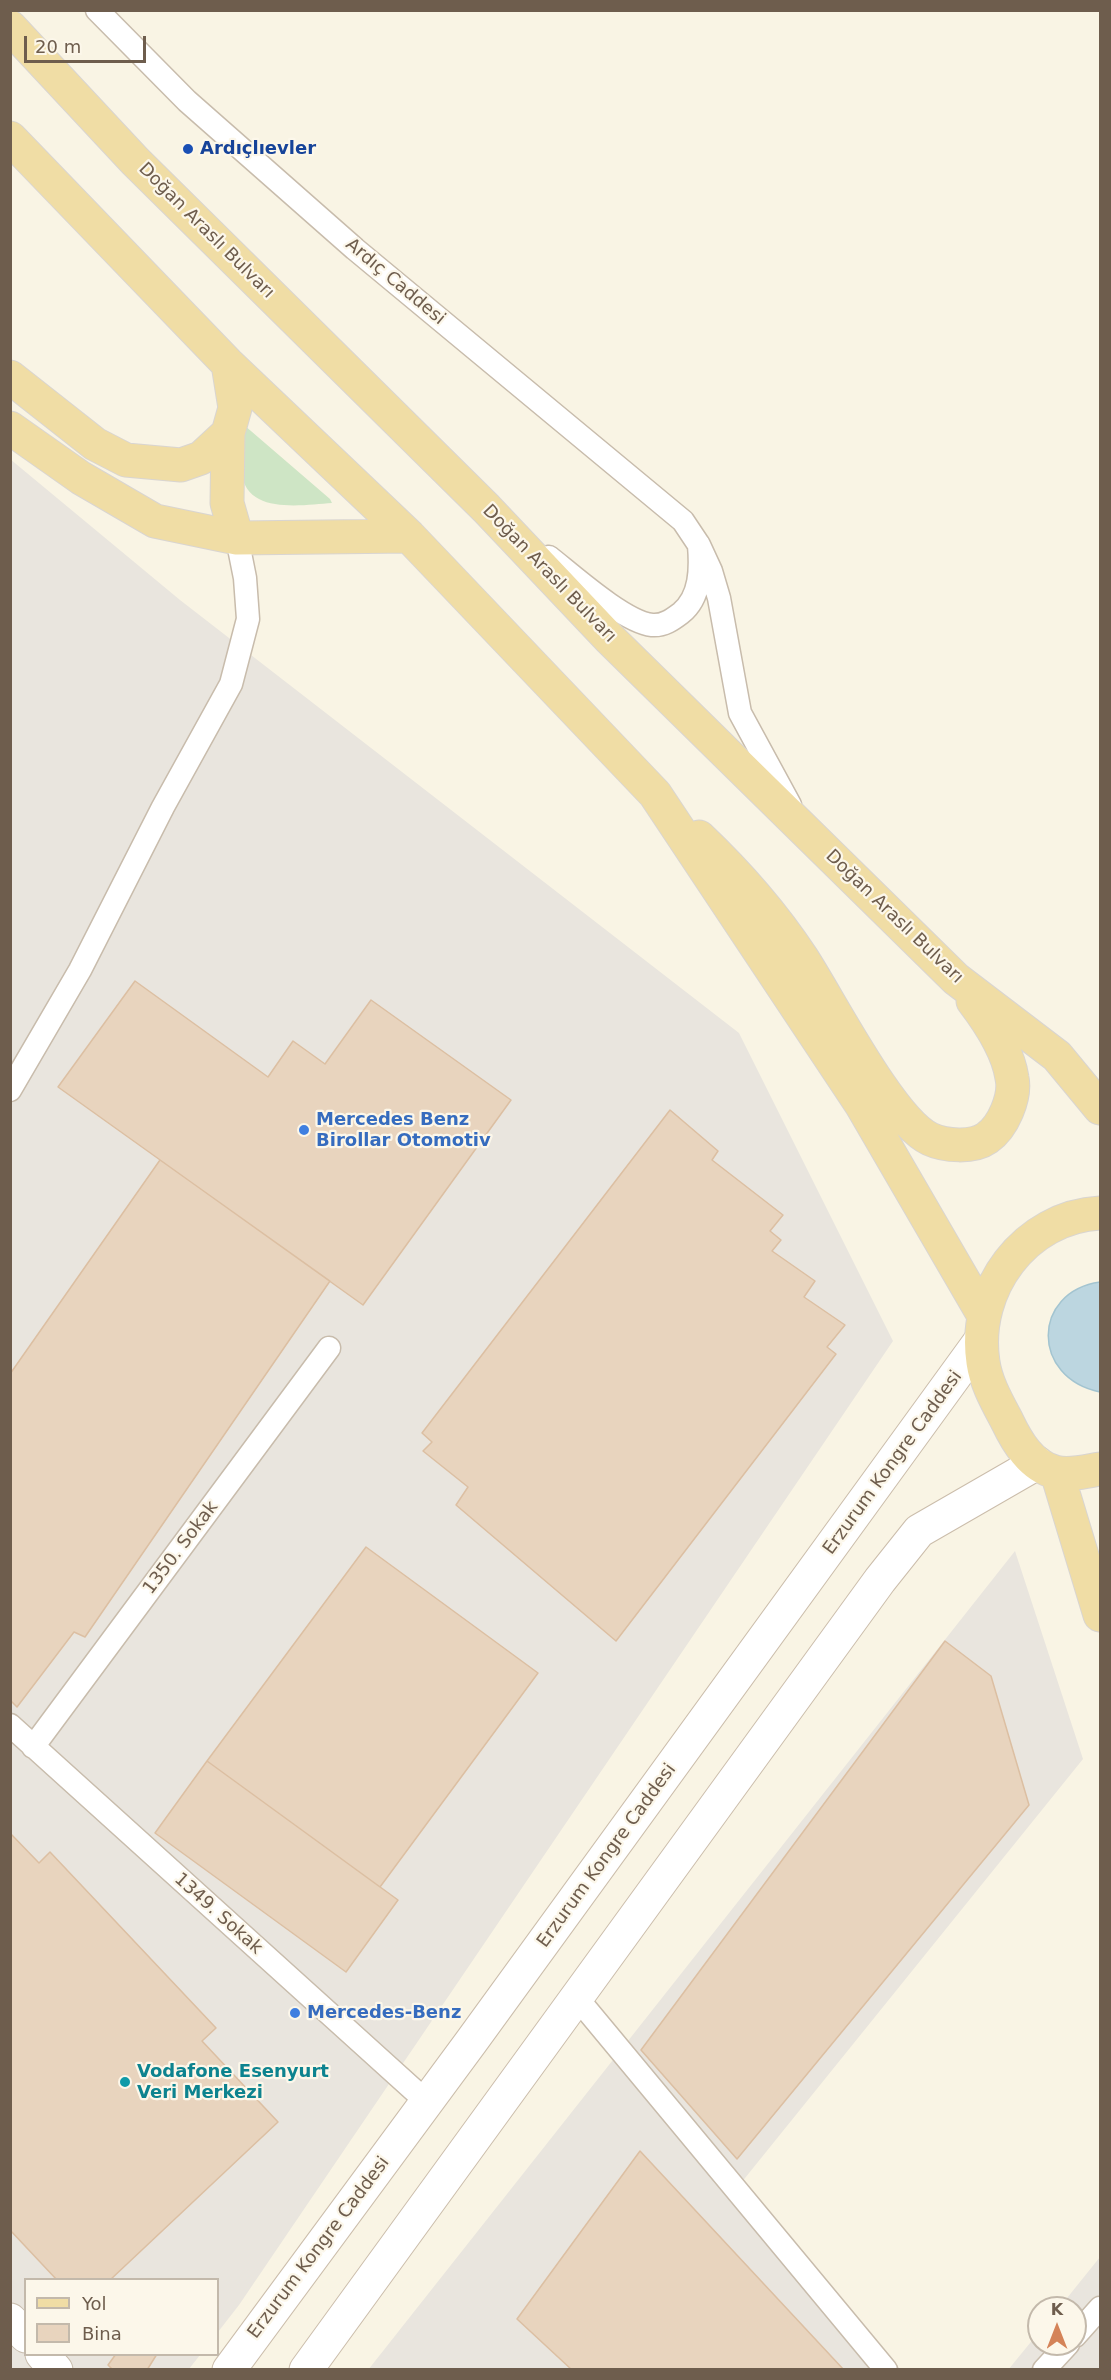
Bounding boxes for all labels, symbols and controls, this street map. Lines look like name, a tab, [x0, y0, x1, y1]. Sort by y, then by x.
scale bar	[27, 24, 148, 62]
text: 20 m	[35, 36, 81, 57]
place label: Ardıçlıevler	[200, 138, 316, 160]
marker: Ardıçlıevler	[181, 142, 195, 156]
street label: Doğan Araslı Bulvarı	[134, 159, 278, 303]
street label: Ardıç Caddesi	[341, 234, 449, 330]
street label: Doğan Araslı Bulvarı	[478, 501, 620, 647]
street label: Doğan Araslı Bulvarı	[821, 846, 967, 988]
place label: Mercedes Benz Birollar Otomotiv	[316, 1109, 491, 1152]
marker: Mercedes Benz Birollar Otomotiv	[297, 1123, 311, 1137]
street label: Erzurum Kongre Caddesi	[819, 1367, 967, 1559]
street label: 1350. Sokak	[139, 1497, 223, 1599]
street label: Erzurum Kongre Caddesi	[533, 1760, 681, 1952]
street label: 1349. Sokak	[169, 1869, 267, 1959]
place label: Mercedes-Benz	[307, 2002, 461, 2024]
marker: Mercedes-Benz	[288, 2006, 302, 2020]
place label: Vodafone Esenyurt Veri Merkezi	[137, 2061, 329, 2104]
marker: Vodafone Esenyurt Veri Merkezi	[118, 2075, 132, 2089]
street label: Erzurum Kongre Caddesi	[244, 2153, 394, 2343]
legend	[24, 2278, 219, 2356]
text: Yol	[82, 2293, 107, 2314]
north arrow	[1027, 2296, 1087, 2356]
text: K	[1051, 2300, 1063, 2319]
text: Bina	[82, 2323, 122, 2344]

